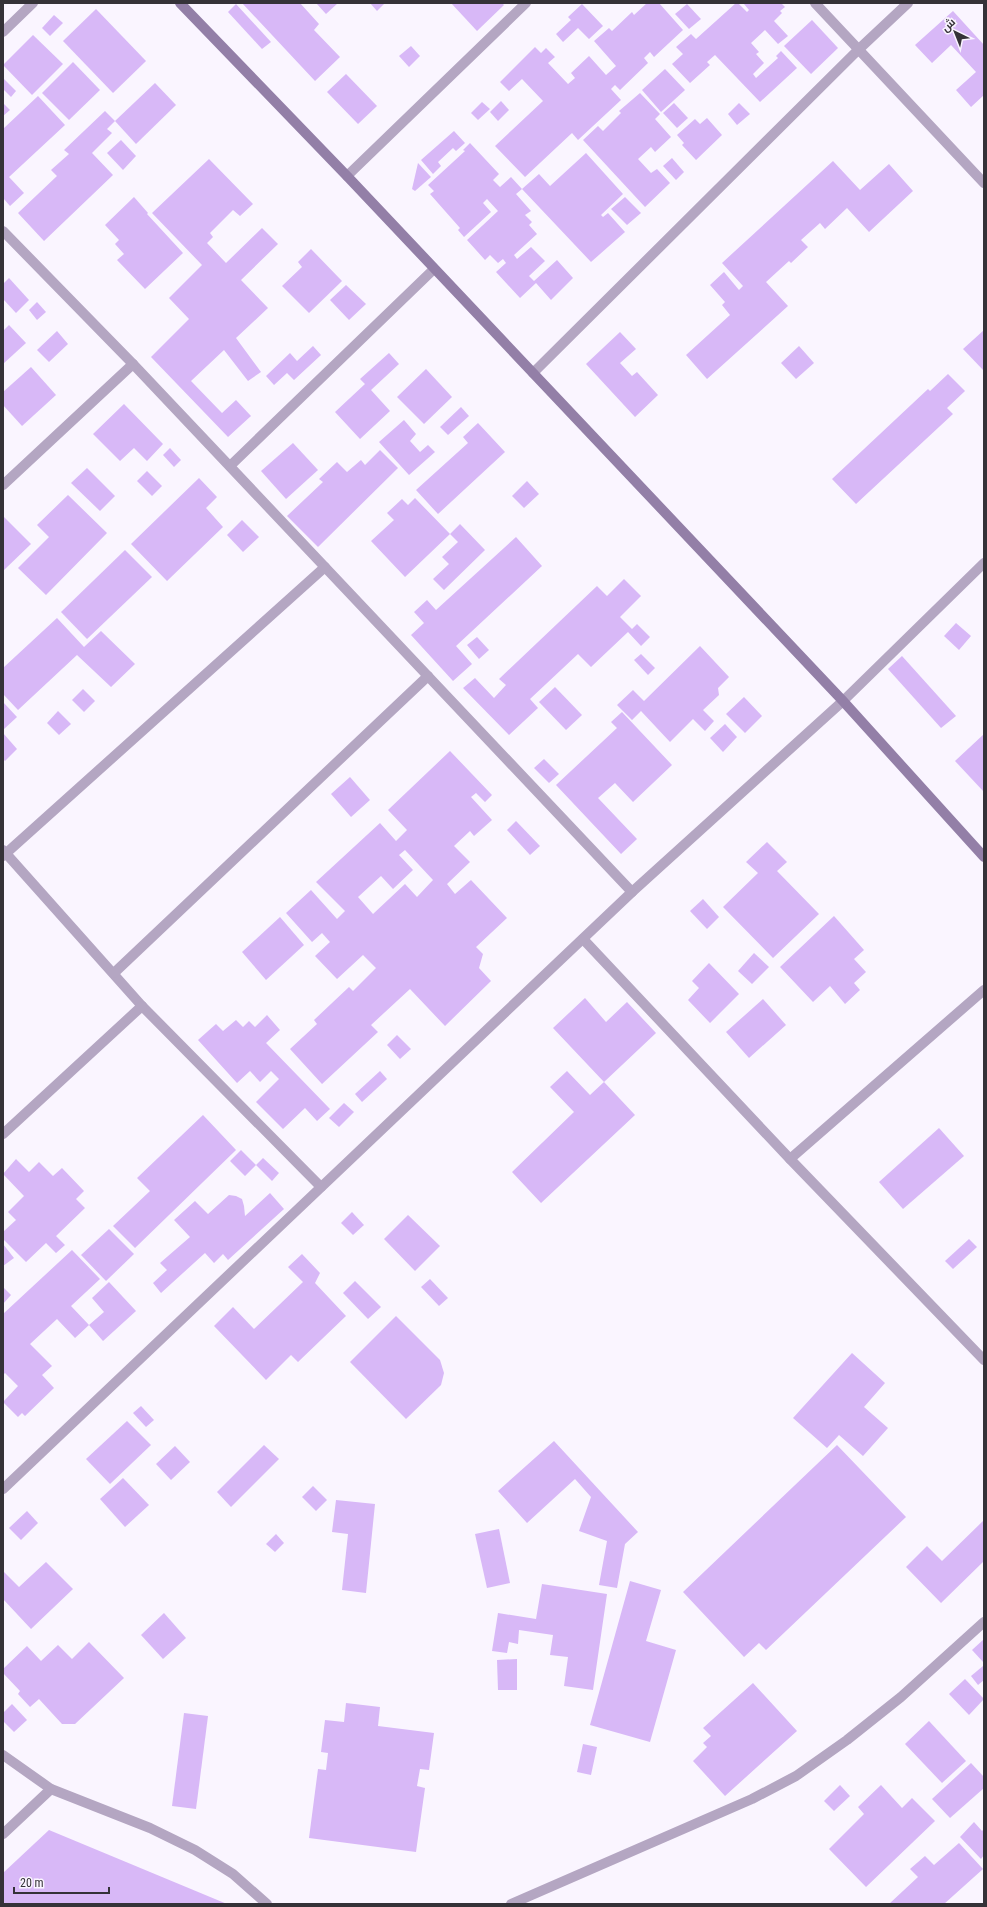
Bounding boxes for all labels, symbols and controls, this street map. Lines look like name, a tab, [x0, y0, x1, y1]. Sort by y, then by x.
north arrow	[935, 12, 975, 52]
text: ش	[939, 15, 958, 35]
scale bar	[14, 1869, 109, 1895]
text: 20 m	[20, 1876, 44, 1890]

